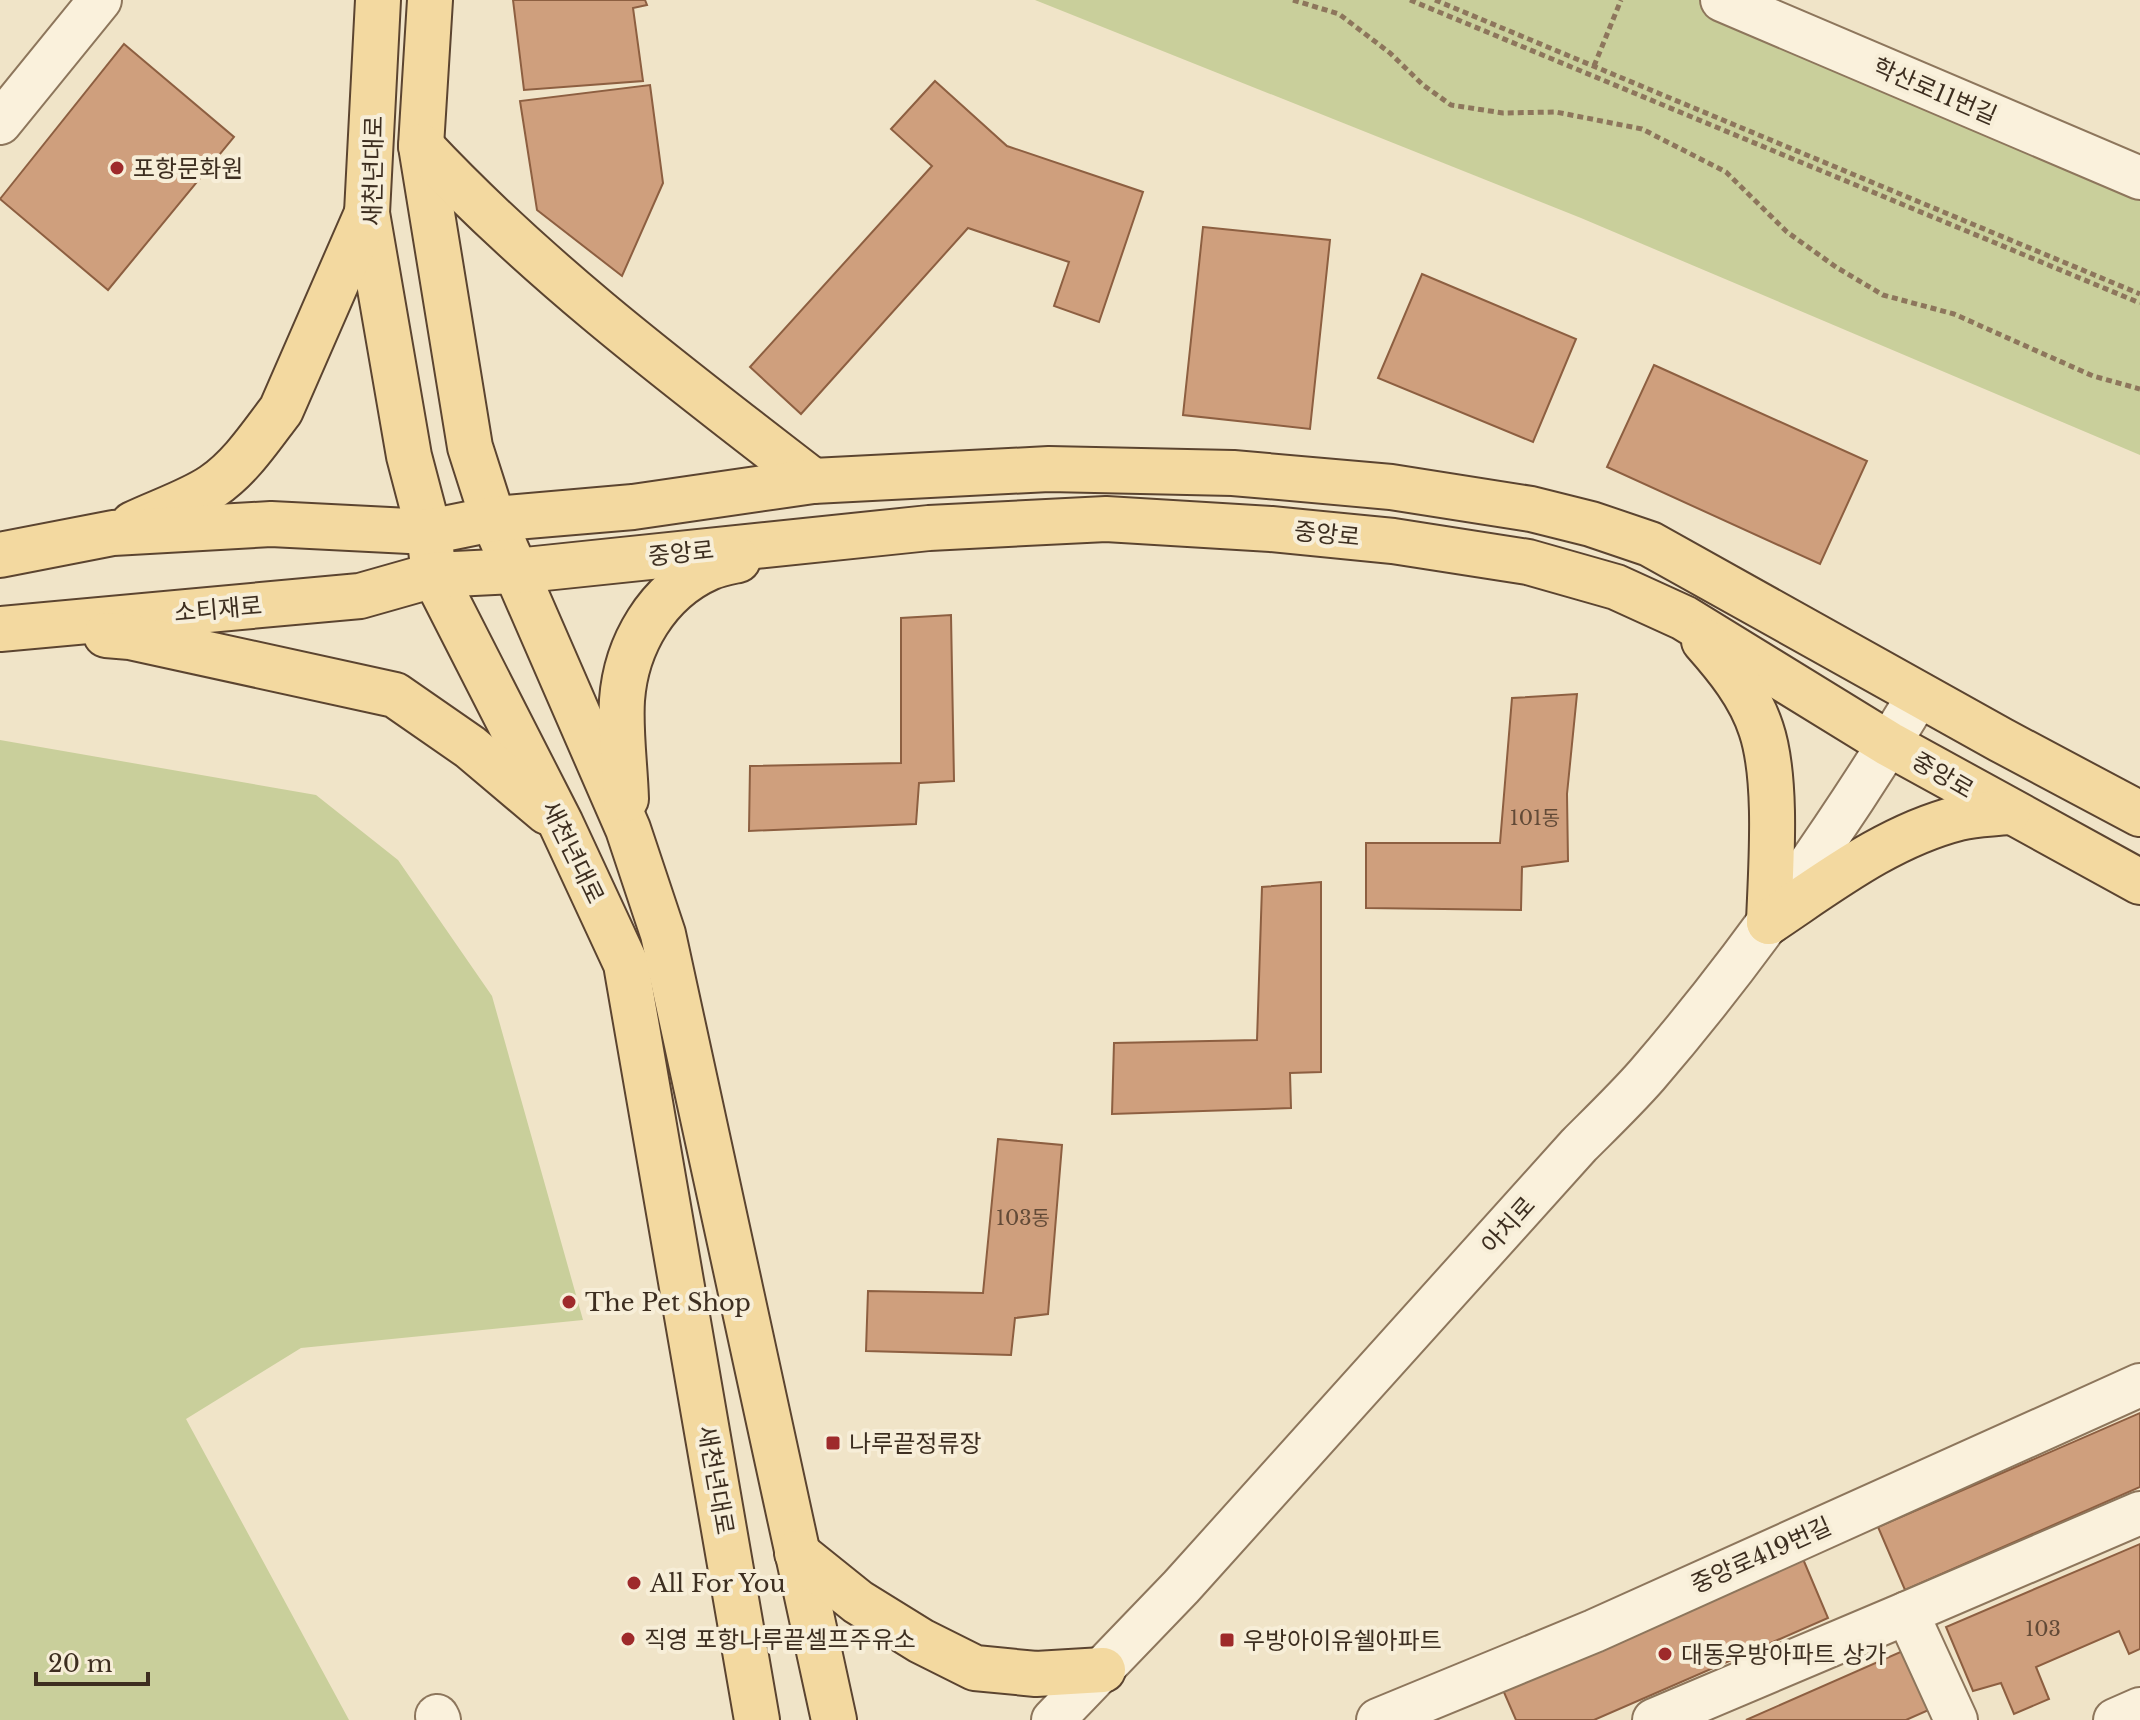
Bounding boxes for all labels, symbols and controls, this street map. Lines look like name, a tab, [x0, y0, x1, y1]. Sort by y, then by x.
street label: 학산로11번길	[1869, 52, 2001, 130]
street label: 새천년대로	[358, 116, 388, 226]
place label: 포항문화원	[133, 154, 243, 183]
marker: 포항문화원	[108, 159, 126, 177]
street label: 중앙로	[1293, 516, 1361, 552]
street label: 중앙로	[647, 535, 715, 571]
street label: 소티재로	[173, 591, 263, 627]
street label: 중앙로	[1907, 746, 1979, 804]
street label: 새천년대로	[536, 796, 610, 908]
house number: 101동	[1510, 806, 1560, 830]
street label: 아치로	[1475, 1191, 1541, 1259]
house number: 103동	[996, 1206, 1050, 1230]
place label: The Pet Shop	[585, 1288, 751, 1317]
marker: The Pet Shop	[560, 1293, 578, 1311]
street label: 새천년대로	[692, 1423, 740, 1537]
place label: 나루끝정류장	[849, 1429, 981, 1458]
marker: 나루끝정류장	[824, 1434, 842, 1452]
street label: 중앙로419번길	[1686, 1511, 1836, 1599]
place label: All For You	[649, 1569, 786, 1598]
marker: All For You	[625, 1574, 643, 1592]
house number: 103	[2025, 1617, 2061, 1641]
place label: 직영 포항나루끝셀프주유소	[644, 1625, 916, 1654]
place label: 우방아이유쉘아파트	[1243, 1626, 1442, 1655]
marker: 직영 포항나루끝셀프주유소	[619, 1630, 637, 1648]
marker: 우방아이유쉘아파트	[1218, 1631, 1236, 1649]
scale bar	[36, 1636, 148, 1686]
place label: 대동우방아파트 상가	[1681, 1640, 1887, 1669]
marker: 대동우방아파트 상가	[1656, 1645, 1674, 1663]
text: 20 m	[48, 1649, 113, 1678]

